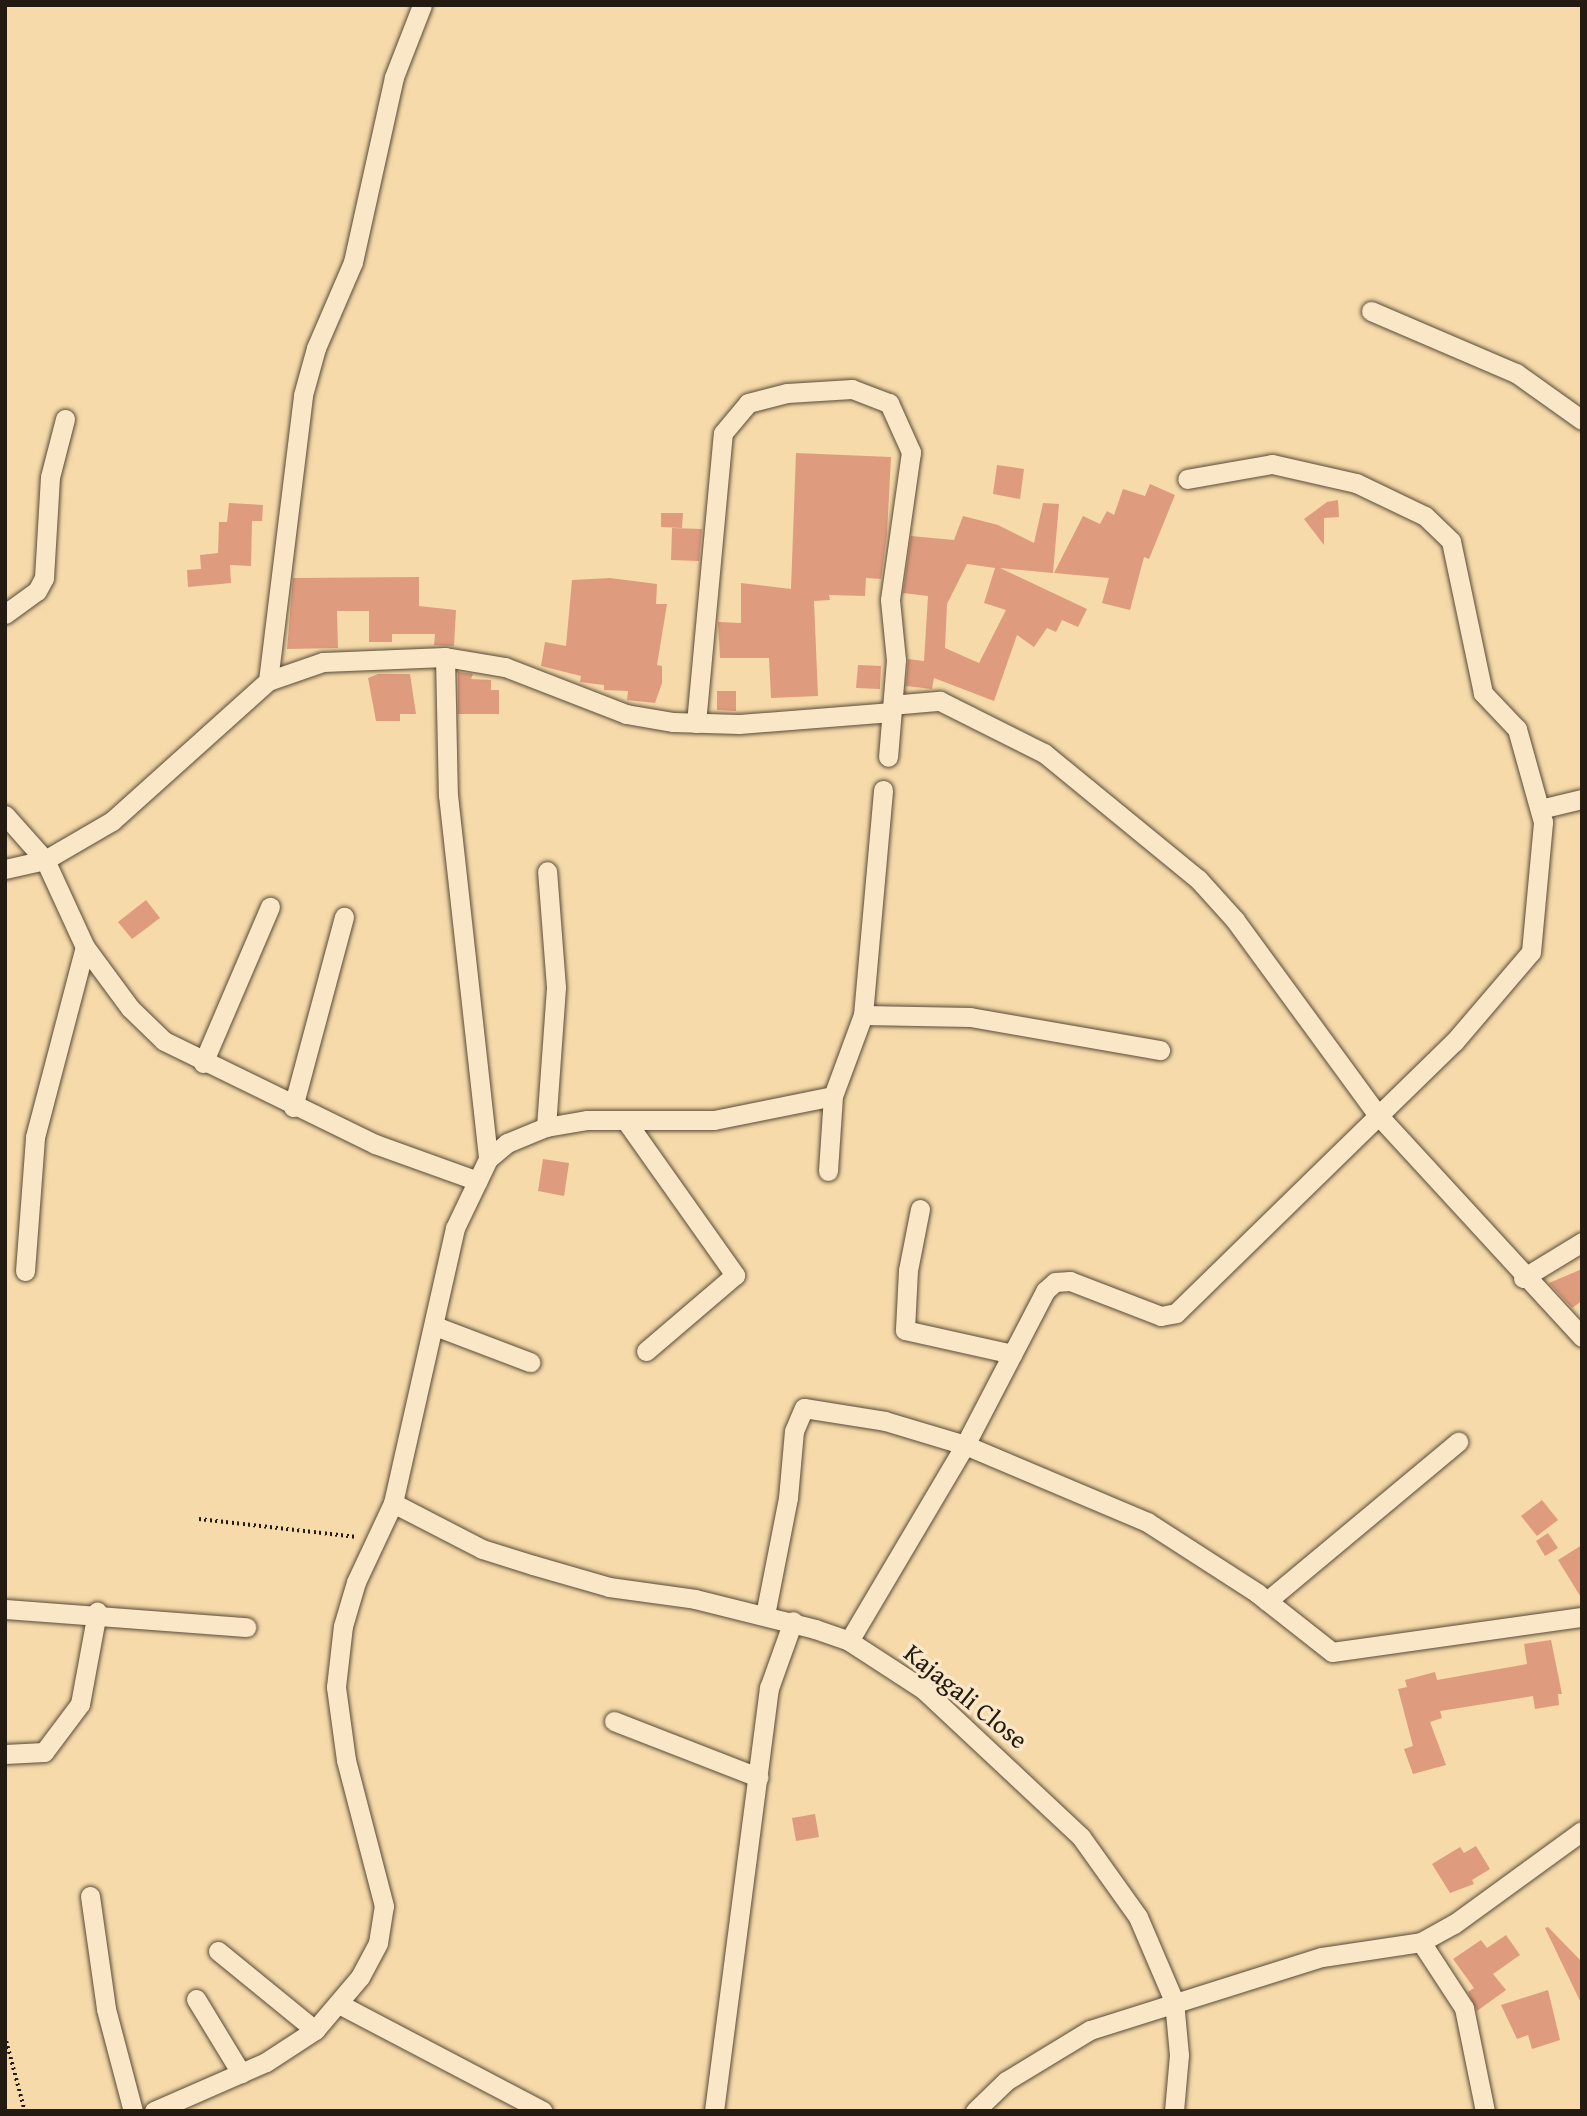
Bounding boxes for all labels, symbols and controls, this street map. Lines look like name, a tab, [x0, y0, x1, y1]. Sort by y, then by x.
street label: Kajagali Close	[898, 1637, 1034, 1755]

